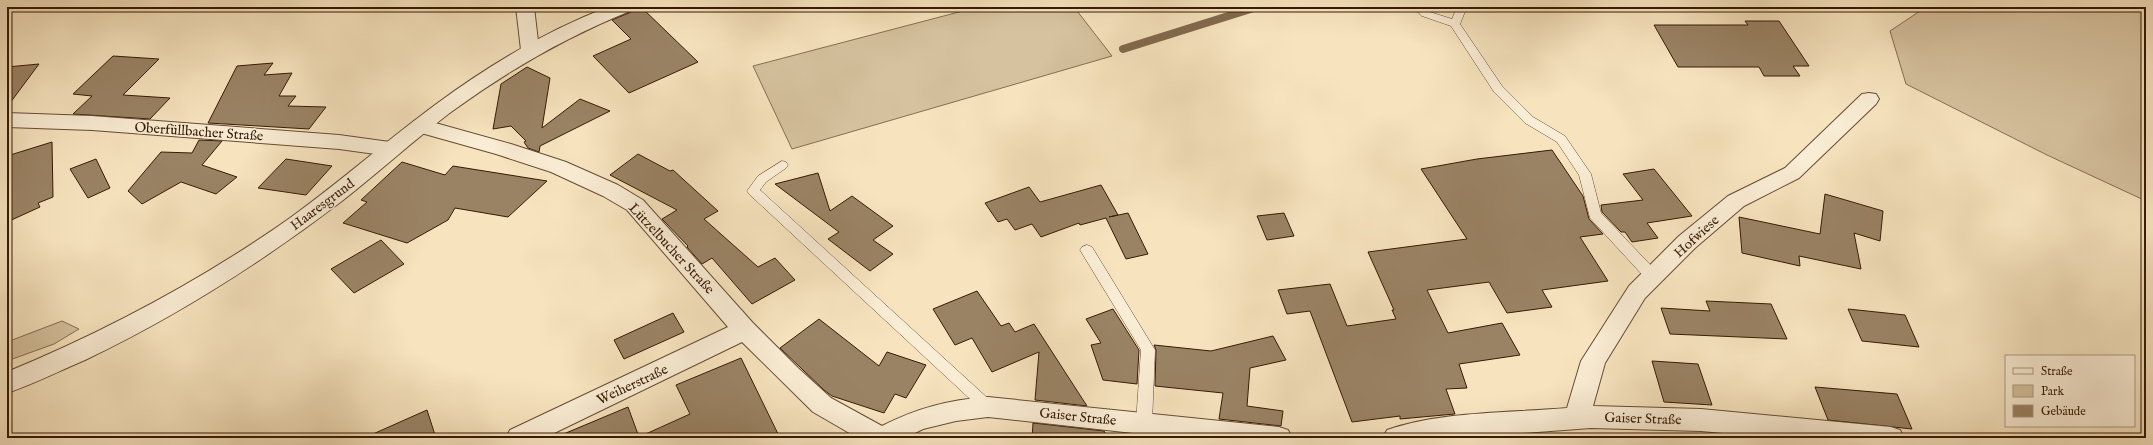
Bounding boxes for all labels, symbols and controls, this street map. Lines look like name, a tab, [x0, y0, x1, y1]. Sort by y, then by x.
street label: Oberfüllbacher Straße	[134, 119, 264, 146]
street label: Haaresgrund	[287, 175, 359, 235]
street label: Lützelbucher Straße	[624, 199, 719, 298]
street label: Hofwiese	[1670, 211, 1724, 262]
legend	[2005, 355, 2135, 427]
street label: Weiherstraße	[594, 360, 671, 409]
text: Straße	[2041, 364, 2073, 379]
text: Park	[2041, 384, 2064, 399]
street label: Gaiser Straße	[1039, 404, 1118, 430]
text: Gebäude	[2041, 404, 2086, 419]
street label: Gaiser Straße	[1604, 409, 1682, 429]

